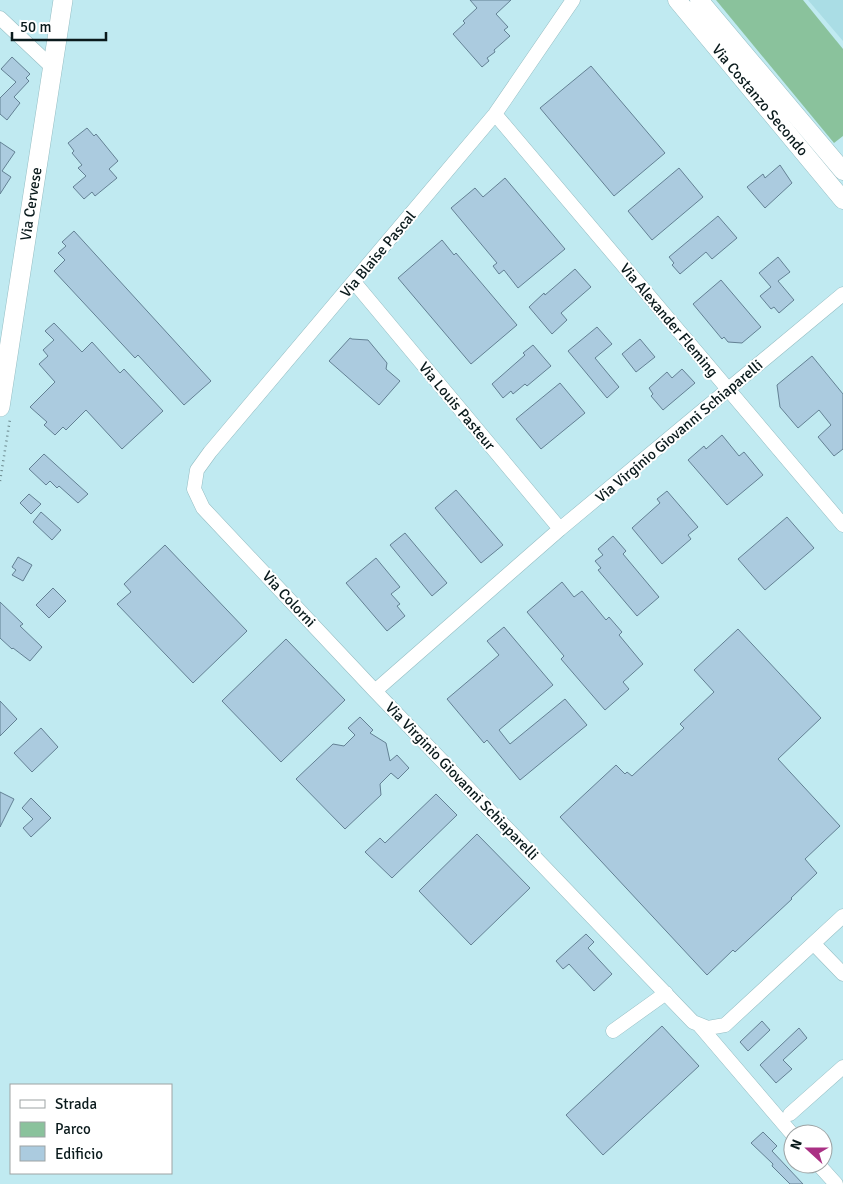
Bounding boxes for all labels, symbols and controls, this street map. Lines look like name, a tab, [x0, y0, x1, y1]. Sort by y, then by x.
scale bar	[12, 10, 106, 42]
text: 50 m	[20, 18, 51, 36]
street label: Via Costanzo Secondo	[708, 41, 812, 160]
street label: Via Cervese	[16, 166, 46, 242]
street label: Via Blaise Pascal	[337, 207, 419, 301]
street label: Via Alexander Fleming	[616, 259, 722, 381]
street label: Via Virginio Giovanni Schiaparelli	[592, 356, 766, 506]
street label: Via Louis Pasteur	[415, 358, 499, 454]
street label: Via Colorni	[258, 567, 320, 631]
street label: Via Virginio Giovanni Schiaparelli	[382, 698, 542, 864]
legend	[10, 1084, 172, 1174]
text: Strada	[55, 1095, 97, 1113]
text: Parco	[55, 1120, 91, 1138]
north arrow	[783, 1124, 833, 1174]
text: N	[787, 1137, 806, 1152]
text: Edificio	[55, 1145, 103, 1163]

